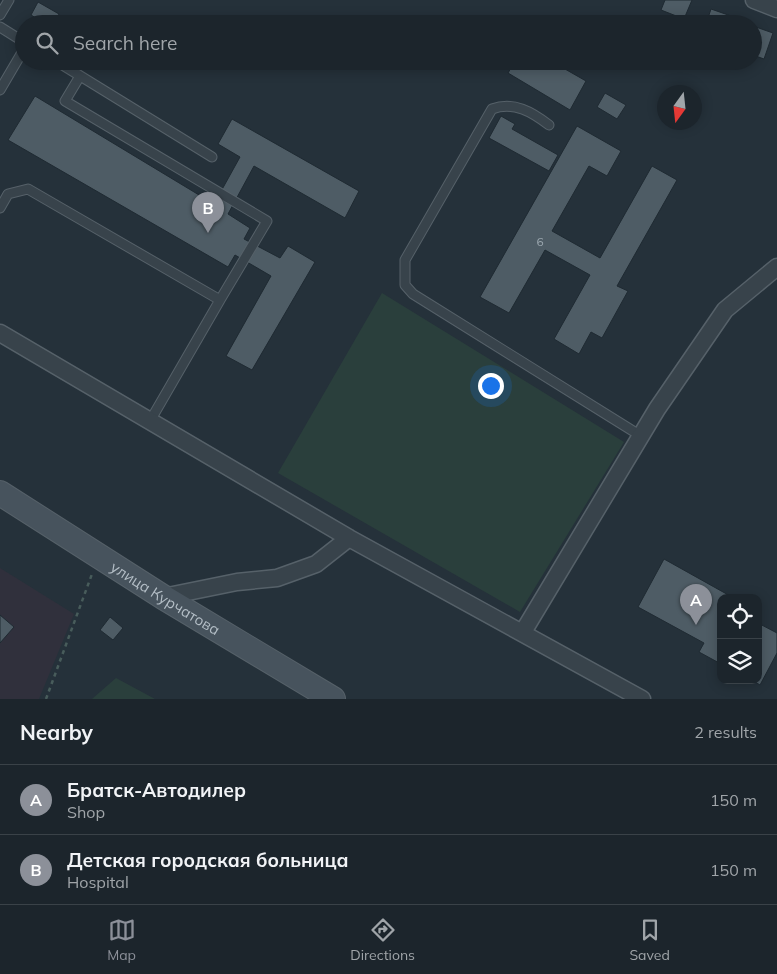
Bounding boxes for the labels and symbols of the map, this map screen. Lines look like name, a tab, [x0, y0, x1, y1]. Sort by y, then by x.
north arrow	[657, 85, 702, 130]
pin: B	[192, 192, 224, 233]
house number: 6	[536, 234, 544, 249]
your location	[478, 373, 504, 399]
street label: улица Курчатова	[107, 557, 224, 639]
pin: A	[680, 584, 712, 625]

